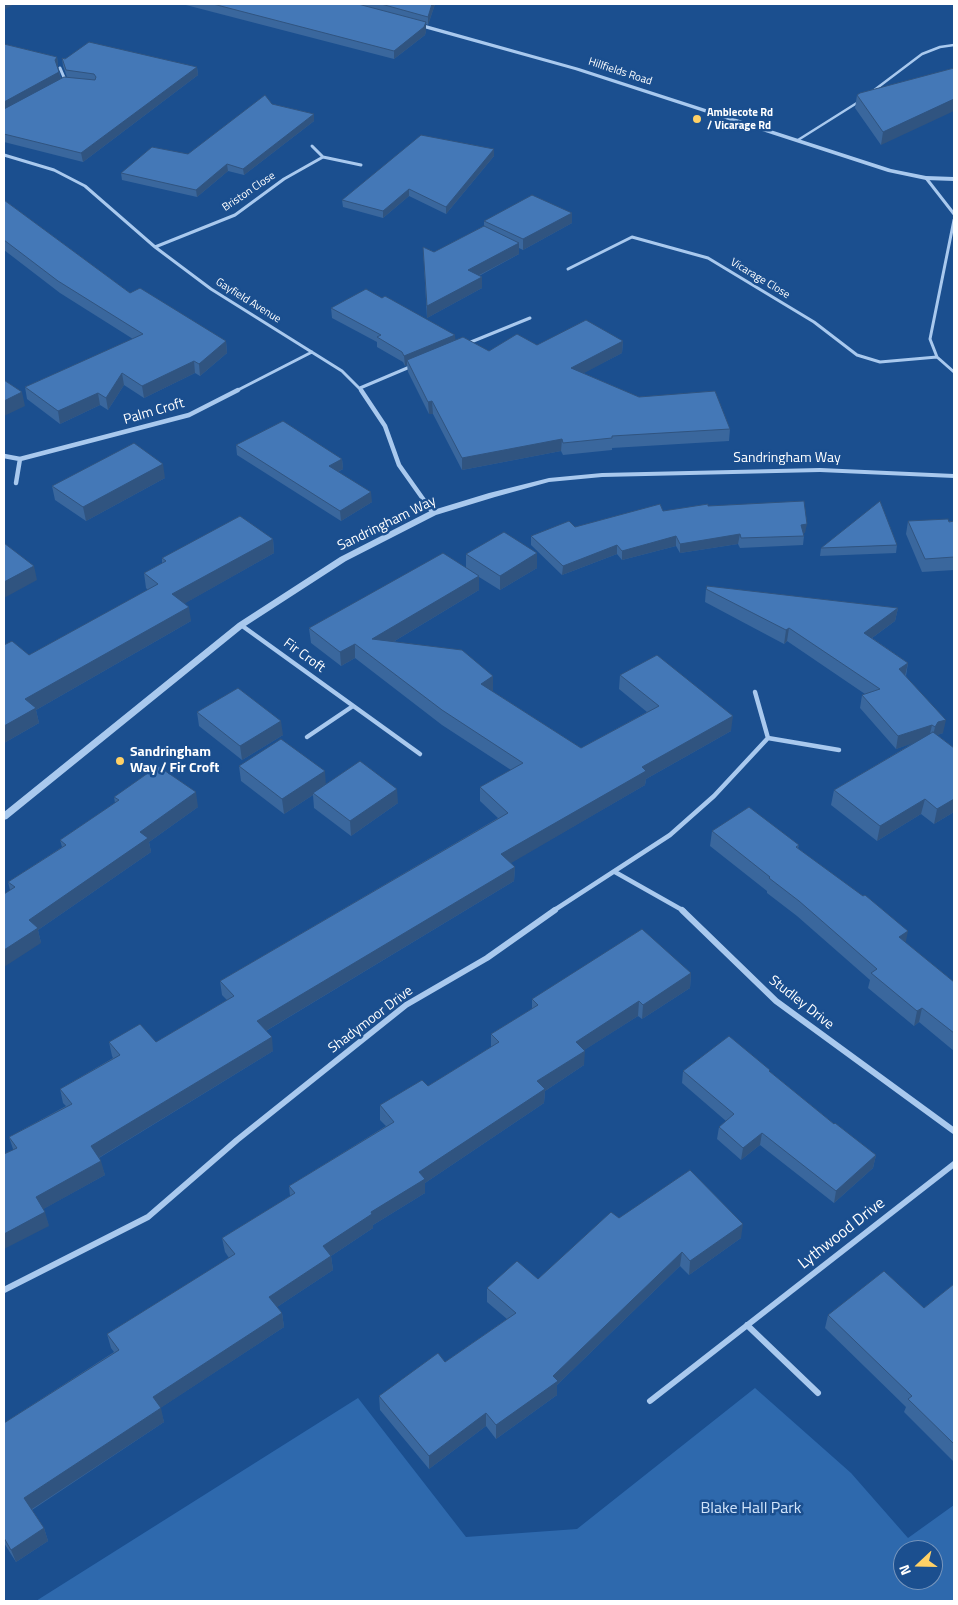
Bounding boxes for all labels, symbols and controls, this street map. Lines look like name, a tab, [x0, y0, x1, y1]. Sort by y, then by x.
street label: Hillfields Road	[586, 55, 654, 89]
place label: Amblecote Rd / Vicarage Rd	[707, 106, 773, 132]
marker: Amblecote Rd / Vicarage Rd	[691, 113, 703, 125]
street label: Briston Close	[220, 169, 278, 215]
street label: Vicarage Close	[728, 256, 792, 302]
street label: Gayfield Avenue	[213, 276, 283, 326]
street label: Palm Croft	[122, 395, 186, 429]
street label: Sandringham Way	[733, 451, 841, 467]
street label: Sandringham Way	[335, 493, 439, 555]
street label: Fir Croft	[280, 635, 328, 677]
place label: Sandringham Way / Fir Croft	[130, 745, 219, 778]
marker: Sandringham Way / Fir Croft	[114, 755, 126, 767]
street label: Studley Drive	[765, 972, 837, 1034]
street label: Shadymoor Drive	[325, 983, 417, 1057]
street label: Lythwood Drive	[795, 1194, 889, 1274]
park label: Blake Hall Park	[701, 1499, 801, 1519]
north arrow	[893, 1540, 943, 1590]
text: N	[893, 1562, 916, 1578]

